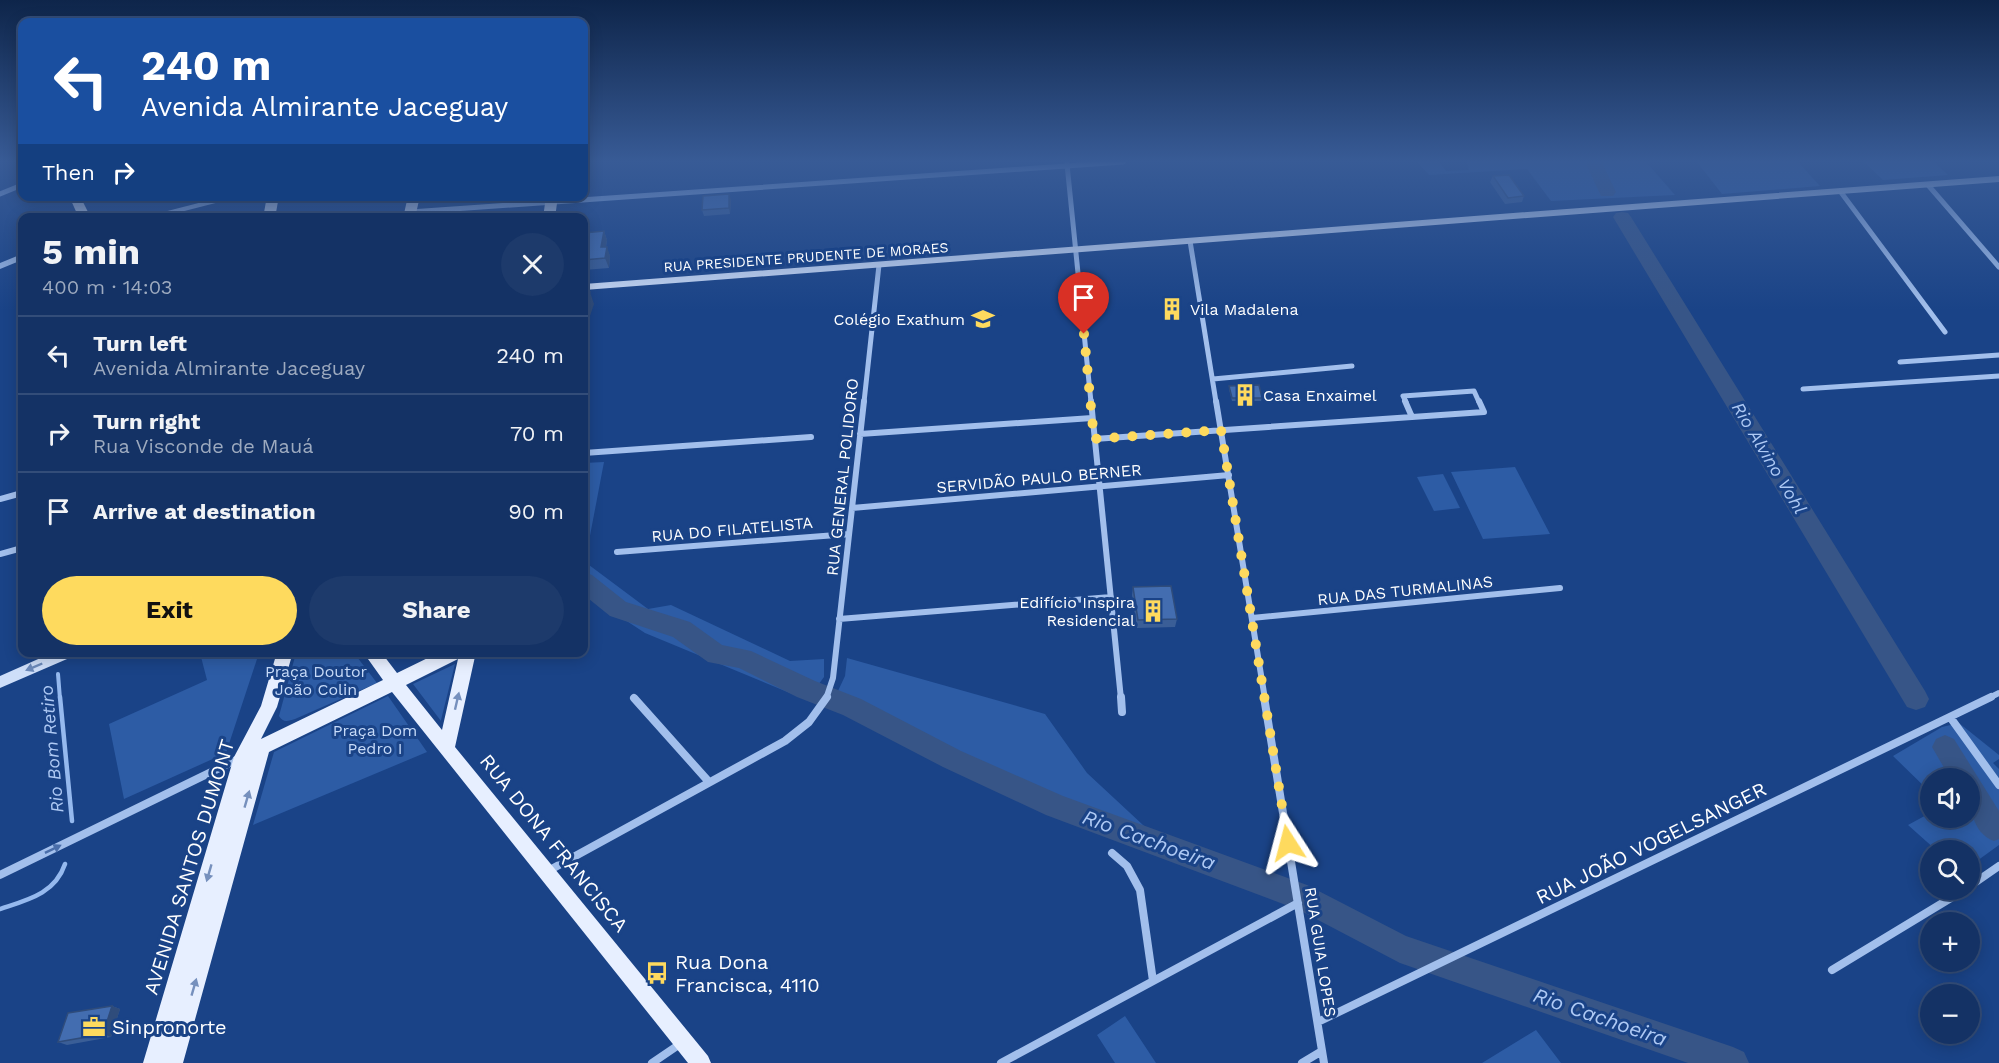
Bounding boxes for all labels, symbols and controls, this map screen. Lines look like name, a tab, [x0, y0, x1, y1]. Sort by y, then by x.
text: 240 m	[141, 41, 271, 90]
icon: left	[42, 42, 120, 120]
text: Avenida Almirante Jaceguay	[141, 91, 508, 123]
icon: right	[107, 156, 140, 189]
text: Then	[42, 160, 95, 185]
text: 5 min	[42, 231, 140, 273]
button: close	[501, 233, 564, 296]
street label: RUA PRESIDENTE PRUDENTE DE MORAES	[663, 239, 949, 275]
pin	[1058, 272, 1109, 334]
text: 400 m · 14:03	[42, 275, 172, 299]
icon: arrive	[1067, 281, 1100, 314]
building icon: Vila Madalena	[1159, 296, 1185, 322]
place label: Vila Madalena	[1190, 300, 1298, 319]
school or university icon: Colégio Exathum	[970, 306, 996, 332]
place label: Colégio Exathum	[833, 310, 965, 329]
text: Turn left	[93, 331, 187, 356]
icon: left	[42, 339, 75, 372]
text: 240 m	[496, 343, 564, 368]
text: Avenida Almirante Jaceguay	[93, 356, 365, 380]
street label: RUA GENERAL POLIDORO	[823, 377, 862, 577]
building icon: Casa Enxaimel	[1232, 382, 1258, 408]
place label: Casa Enxaimel	[1263, 386, 1377, 405]
water label: Rio Alvino Vohl	[1728, 398, 1811, 517]
text: Turn right	[93, 409, 200, 434]
icon: right	[42, 417, 75, 450]
text: 70 m	[510, 421, 564, 446]
text: Rua Visconde de Mauá	[93, 434, 314, 458]
street label: SERVIDÃO PAULO BERNER	[936, 460, 1142, 497]
icon: arrive	[42, 495, 75, 528]
text: Arrive at destination	[93, 499, 316, 524]
text: 90 m	[508, 499, 564, 524]
street label: RUA DO FILATELISTA	[651, 513, 814, 546]
street label: RUA DAS TURMALINAS	[1316, 572, 1494, 609]
button: Exit	[42, 576, 297, 645]
button: Share	[309, 576, 564, 645]
place label: Edifício Inspira Residencial	[1019, 593, 1135, 630]
building icon: Edifício Inspira Residencial	[1140, 598, 1166, 624]
one-way arrow	[25, 662, 43, 672]
park label: Praça Doutor João Colin	[265, 662, 367, 699]
water label: Rio Bom Retiro	[35, 684, 68, 814]
one-way arrow	[453, 691, 462, 710]
park label: Praça Dom Pedro I	[333, 721, 417, 758]
street label: AVENIDA SANTOS DUMONT	[139, 736, 239, 998]
street label: RUA DONA FRANCISCA	[475, 749, 633, 937]
map controls	[1920, 768, 1980, 1044]
button: sound	[1920, 768, 1980, 828]
street label: RUA JOÃO VOGELSANGER	[1532, 777, 1770, 909]
one-way arrow	[243, 790, 252, 808]
water label: Rio Cachoeira	[1079, 804, 1219, 875]
position arrow	[1256, 811, 1320, 875]
button: search	[1920, 840, 1980, 900]
one-way arrow	[44, 845, 61, 854]
one-way arrow	[204, 864, 213, 882]
street label: RUA GUIA LOPES	[1301, 886, 1340, 1018]
button: +	[1920, 912, 1980, 972]
place label: Rua Dona Francisca, 4110	[675, 950, 820, 997]
bus stop icon: Rua Dona Francisca, 4110	[644, 960, 670, 986]
one-way arrow	[190, 977, 199, 995]
water label: Rio Cachoeira	[1530, 982, 1670, 1051]
button: −	[1920, 984, 1980, 1044]
office icon: Sinpronorte	[81, 1014, 107, 1040]
place label: Sinpronorte	[112, 1015, 227, 1039]

